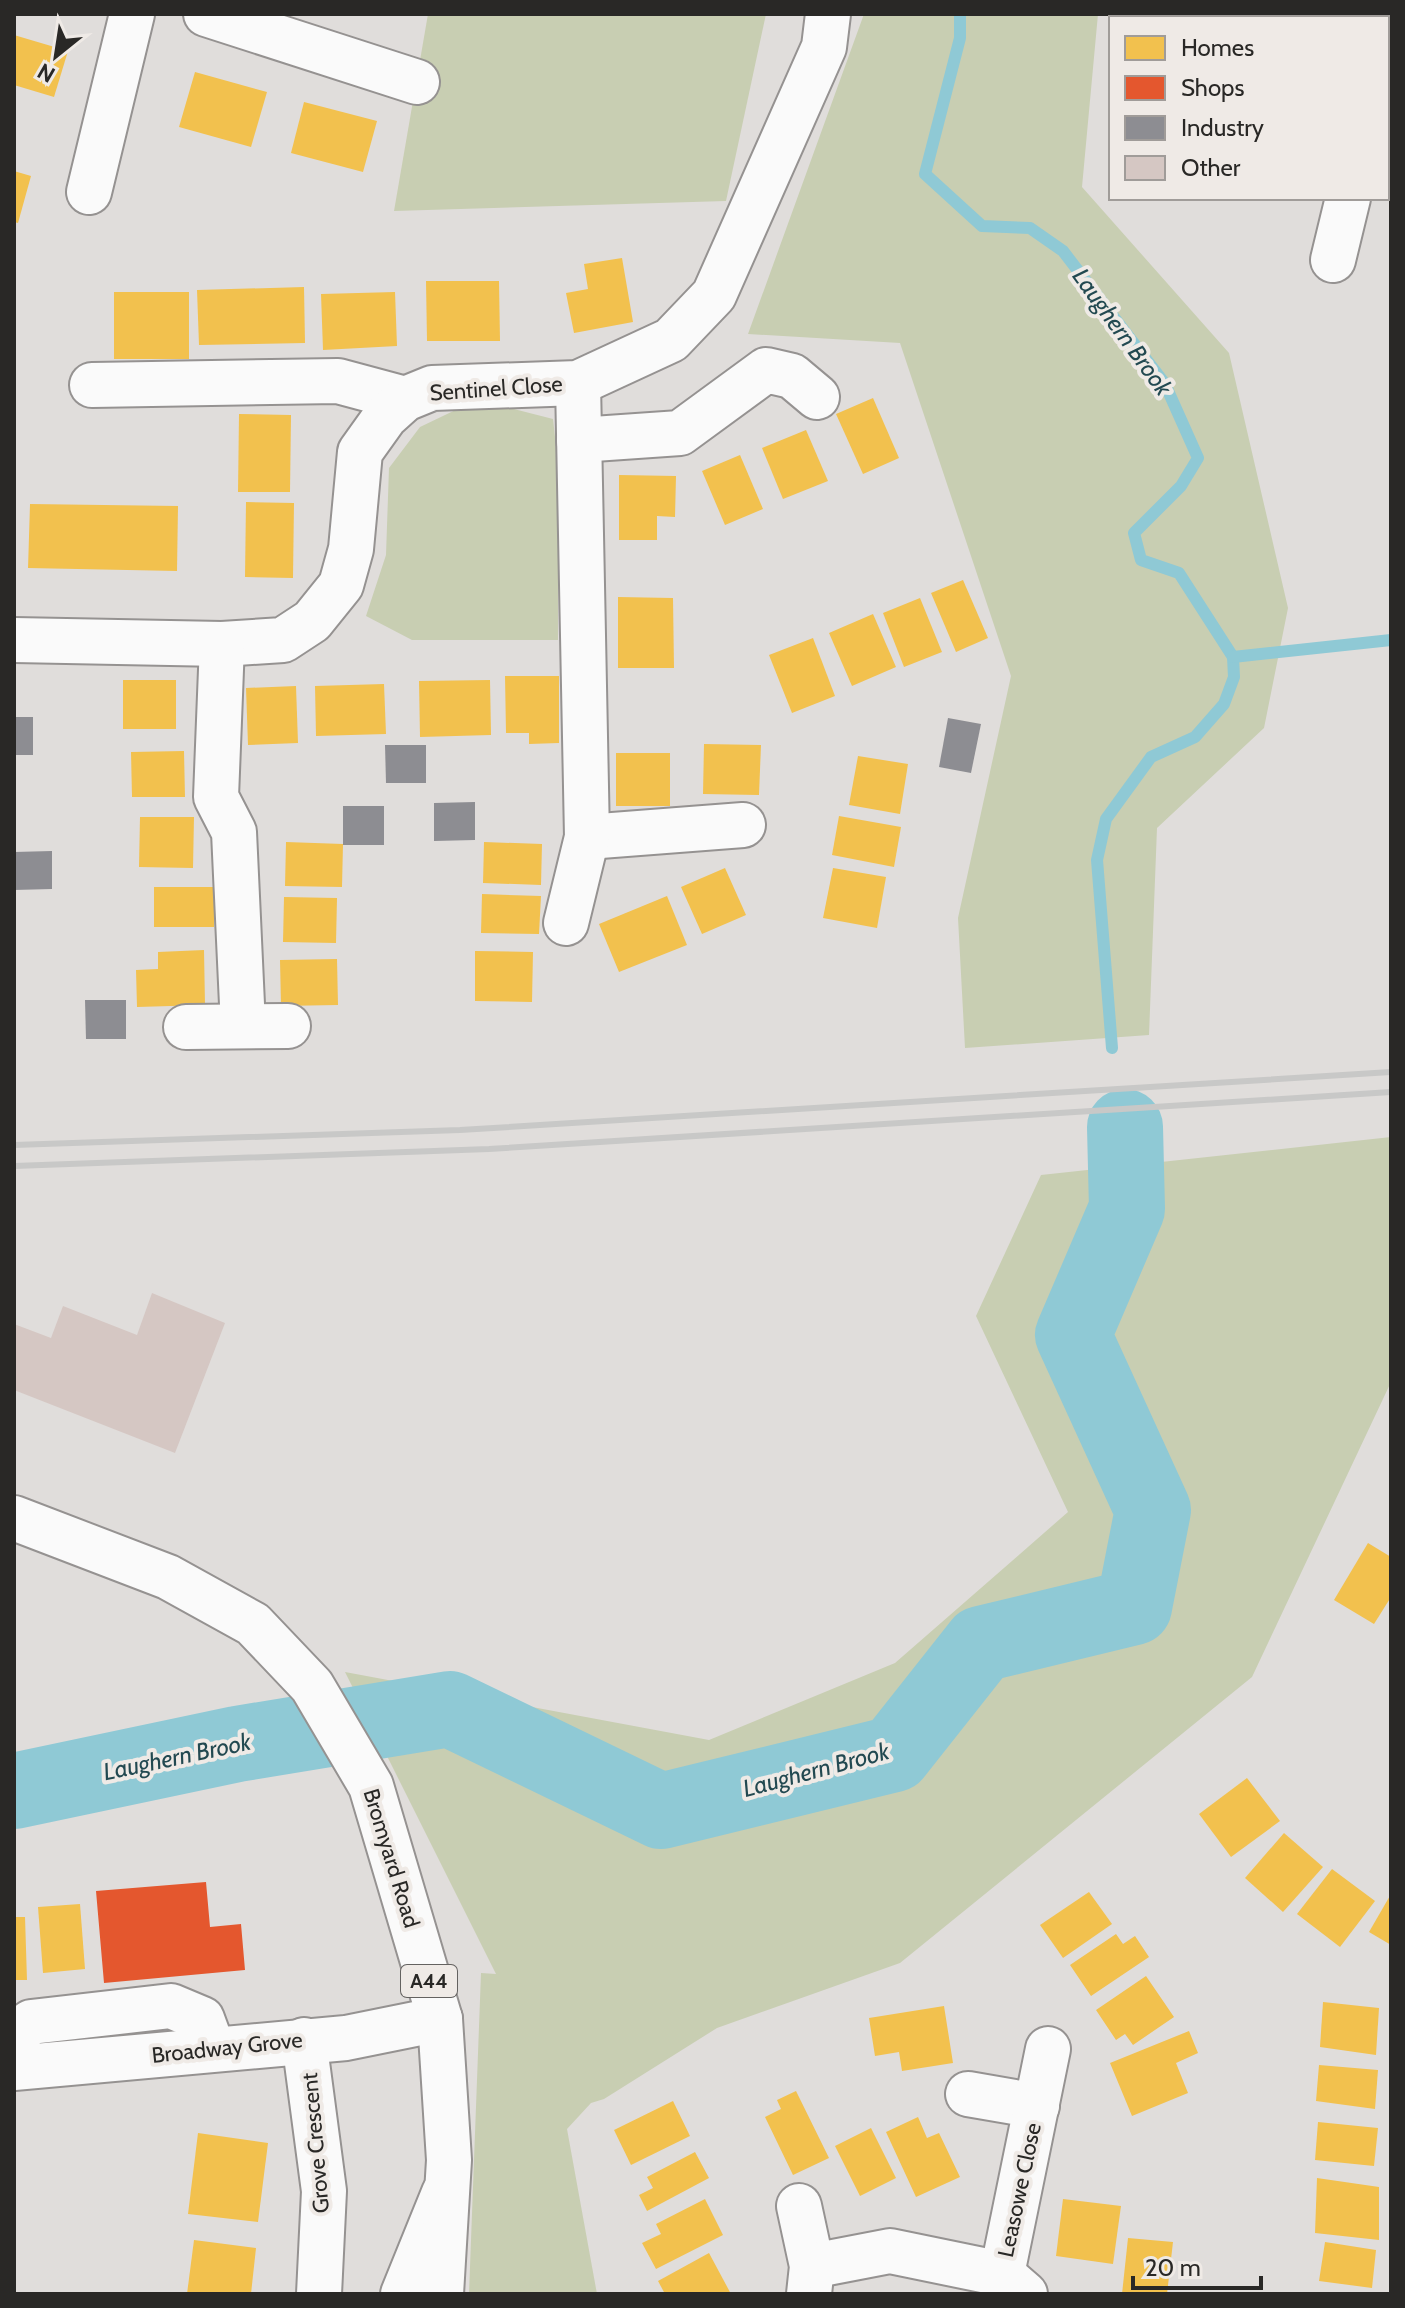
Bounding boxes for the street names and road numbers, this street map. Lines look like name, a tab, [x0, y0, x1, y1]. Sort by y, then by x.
street label: Sentinel Close	[429, 370, 563, 407]
street label: Bromyard Road	[358, 1785, 425, 1931]
road number: A44	[401, 1965, 457, 1997]
street label: Broadway Grove	[150, 2026, 304, 2069]
street label: Grove Crescent	[296, 2071, 335, 2214]
street label: Leasowe Close	[992, 2120, 1047, 2260]

